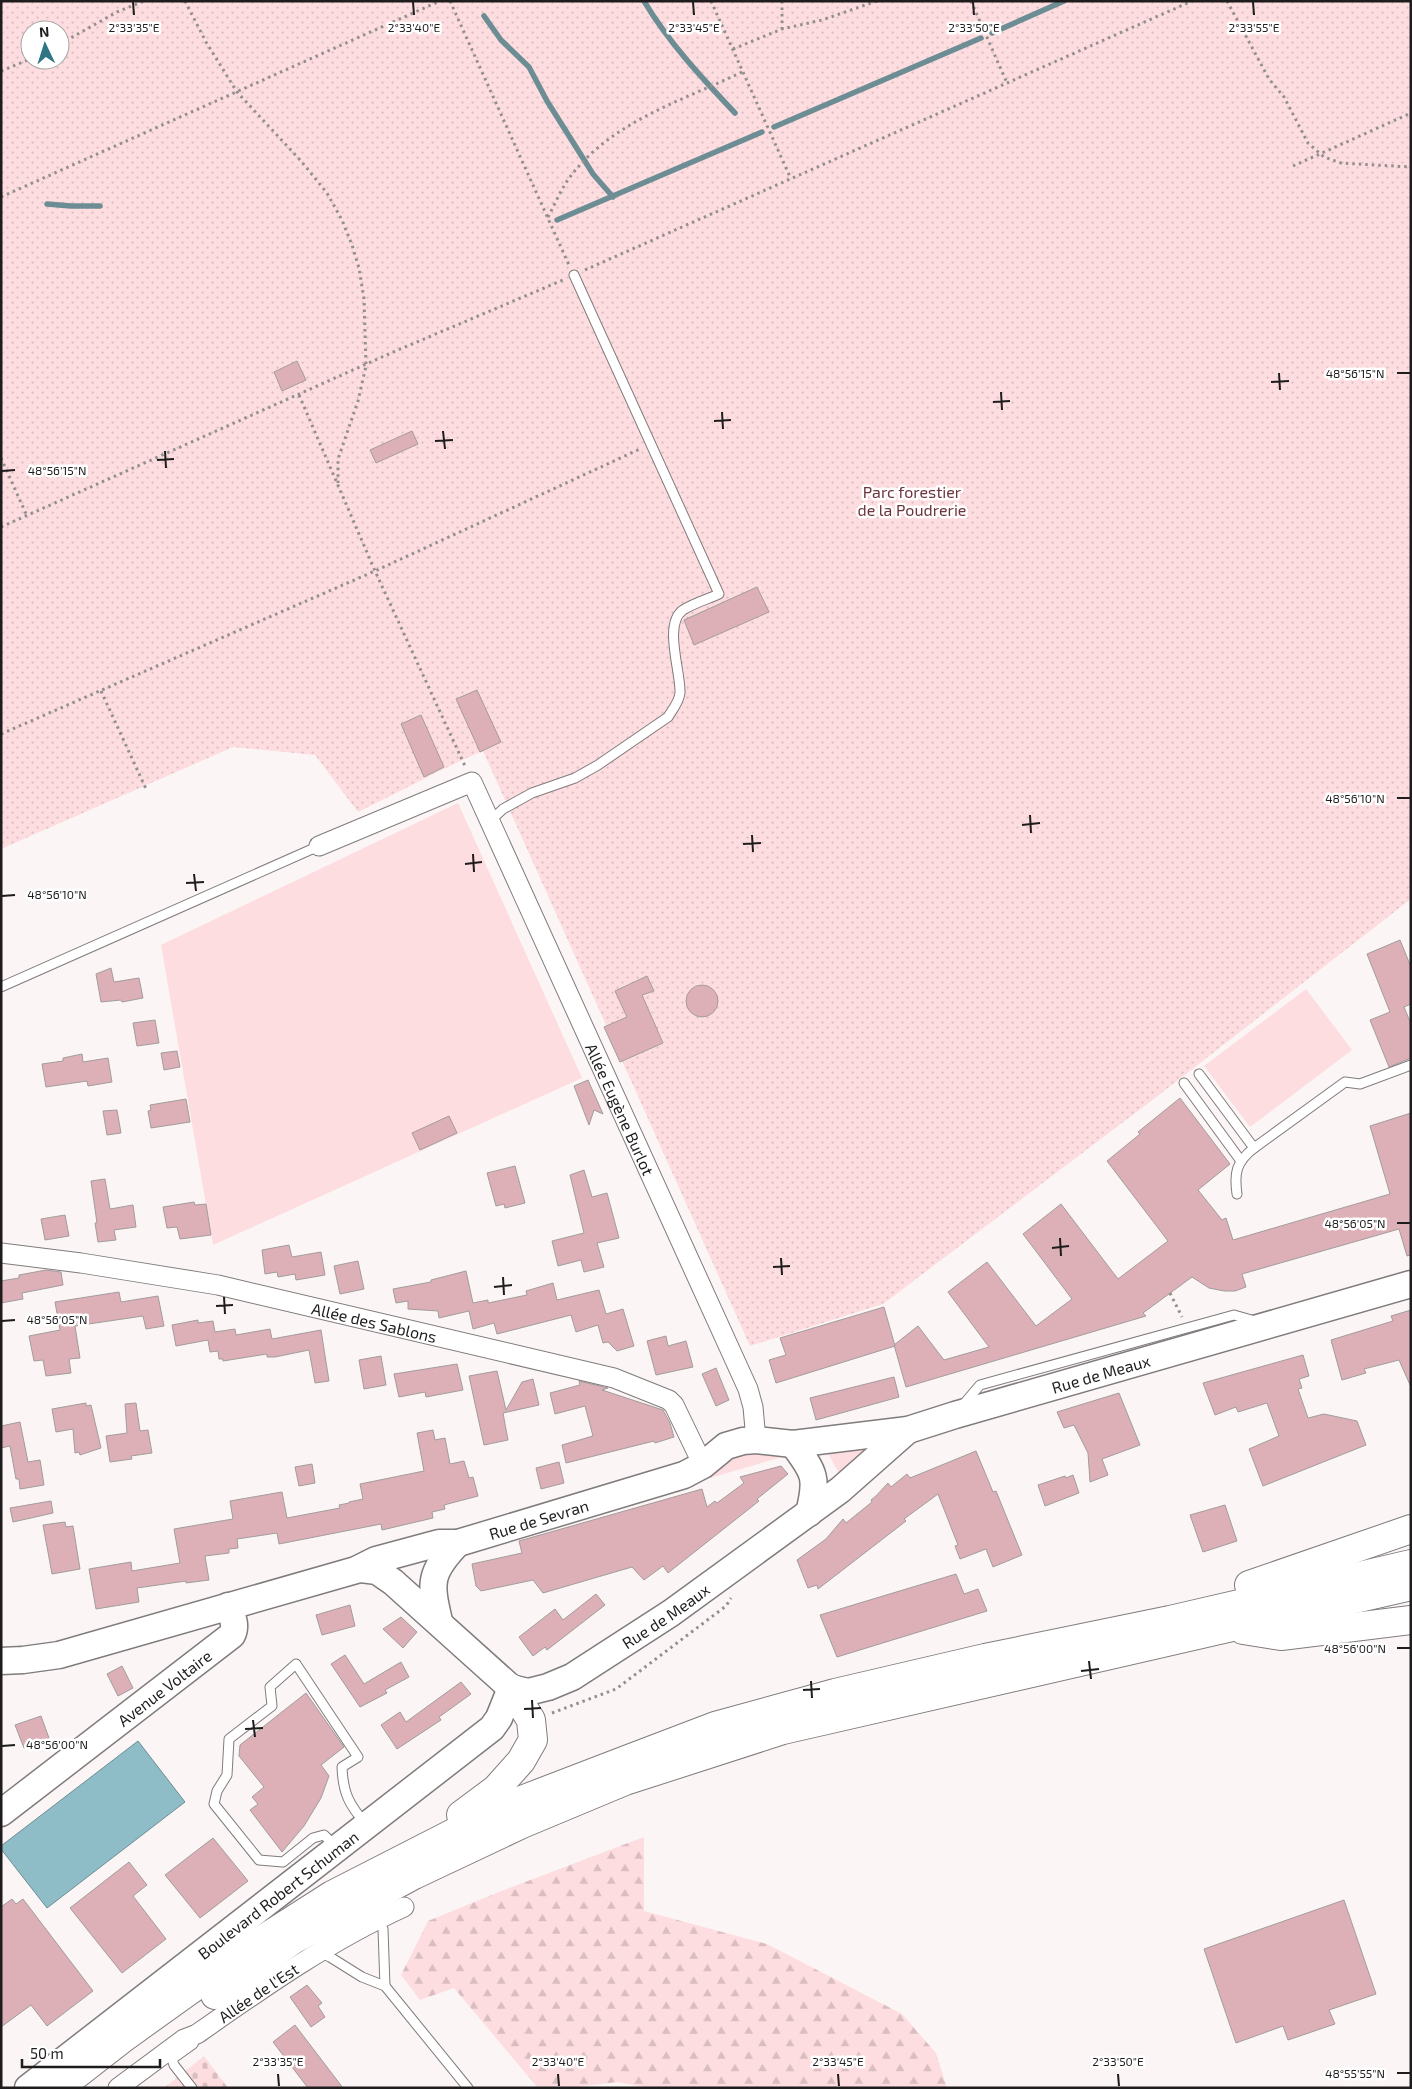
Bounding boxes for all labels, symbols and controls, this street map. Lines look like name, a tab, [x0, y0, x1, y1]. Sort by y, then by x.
north arrow	[20, 20, 70, 70]
text: 2°33'35"E	[108, 20, 160, 34]
text: 2°33'40"E	[388, 20, 440, 34]
text: 2°33'45"E	[668, 20, 720, 34]
text: 2°33'50"E	[948, 20, 1000, 34]
text: 2°33'55"E	[1229, 20, 1280, 34]
text: N	[38, 23, 50, 40]
text: 48°56'15"N	[1326, 366, 1384, 380]
text: 48°56'15"N	[28, 463, 86, 477]
park label: Parc forestier de la Poudrerie	[858, 482, 966, 519]
text: 48°56'10"N	[1325, 791, 1385, 805]
text: 48°56'10"N	[27, 887, 87, 901]
street label: Allée Eugène Burlot	[582, 1040, 659, 1178]
text: 48°56'05"N	[1324, 1216, 1386, 1230]
street label: Allée des Sablons	[310, 1298, 439, 1346]
text: 48°56'05"N	[26, 1312, 88, 1326]
street label: Rue de Meaux	[1049, 1350, 1153, 1396]
street label: Rue de Sevran	[486, 1495, 591, 1543]
street label: Rue de Meaux	[618, 1579, 713, 1652]
text: 48°56'00"N	[1324, 1641, 1386, 1655]
street label: Avenue Voltaire	[113, 1645, 215, 1729]
text: 48°56'00"N	[26, 1737, 88, 1751]
street label: Boulevard Robert Schuman	[194, 1826, 362, 1962]
street label: Allée de l'Est	[214, 1958, 301, 2026]
scale bar	[22, 2036, 160, 2068]
text: 50 m	[30, 2044, 64, 2062]
text: 2°33'35"E	[252, 2054, 304, 2068]
text: 2°33'40"E	[532, 2054, 584, 2068]
text: 2°33'45"E	[812, 2054, 864, 2068]
text: 2°33'50"E	[1092, 2054, 1144, 2068]
text: 48°55'55"N	[1325, 2066, 1385, 2080]

